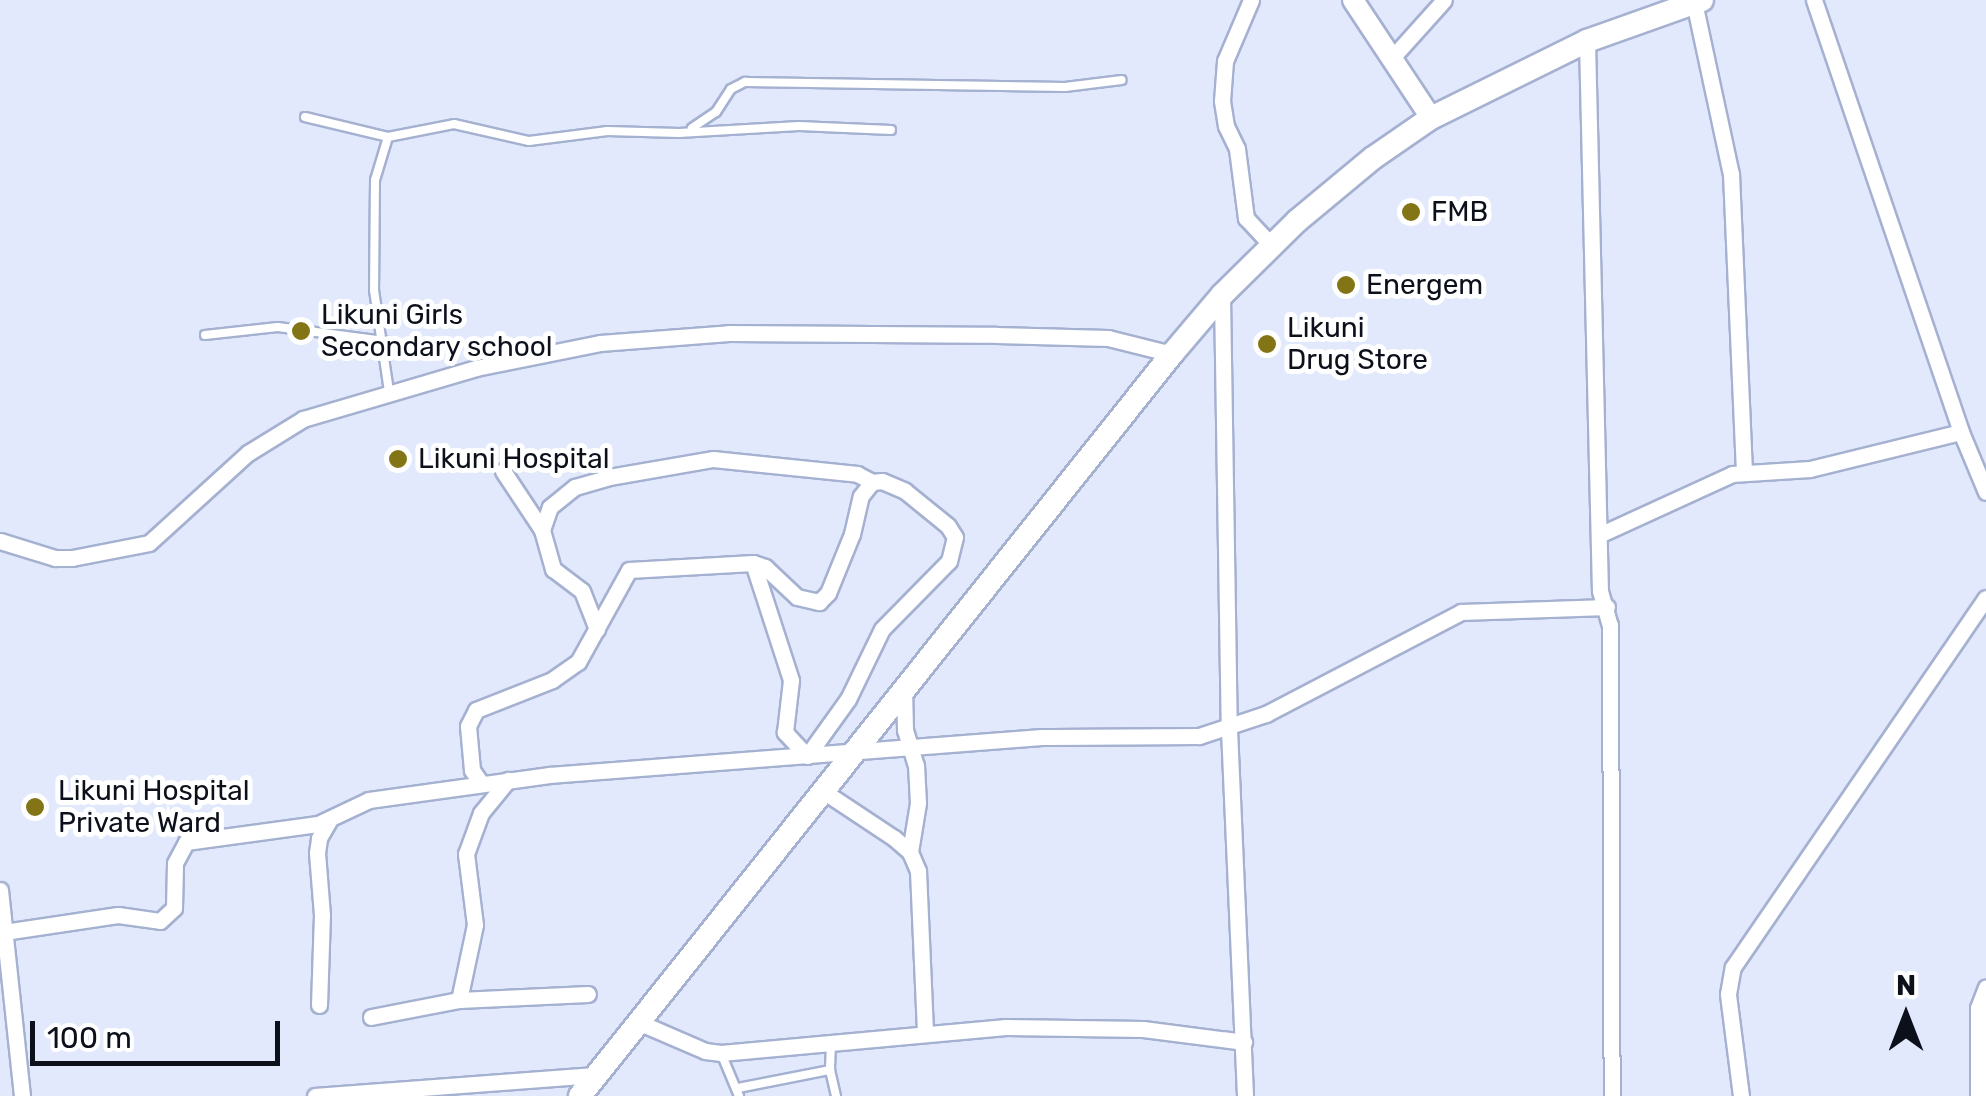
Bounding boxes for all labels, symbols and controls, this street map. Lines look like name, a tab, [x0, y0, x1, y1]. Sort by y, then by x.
place label: FMB	[1431, 195, 1488, 229]
marker: FMB	[1400, 201, 1422, 223]
place label: Energem	[1366, 268, 1483, 302]
marker: Energem	[1335, 274, 1357, 296]
place label: Likuni Girls Secondary school	[321, 298, 553, 364]
place label: Likuni Drug Store	[1287, 311, 1428, 377]
marker: Likuni Girls Secondary school	[290, 320, 312, 342]
marker: Likuni Drug Store	[1256, 333, 1278, 355]
place label: Likuni Hospital	[418, 442, 609, 476]
marker: Likuni Hospital	[387, 448, 409, 470]
place label: Likuni Hospital Private Ward	[58, 774, 249, 840]
marker: Likuni Hospital Private Ward	[22, 794, 48, 820]
north arrow	[1856, 966, 1956, 1066]
text: N	[1896, 969, 1916, 1002]
scale bar	[35, 1001, 285, 1063]
text: 100 m	[47, 1020, 132, 1056]

